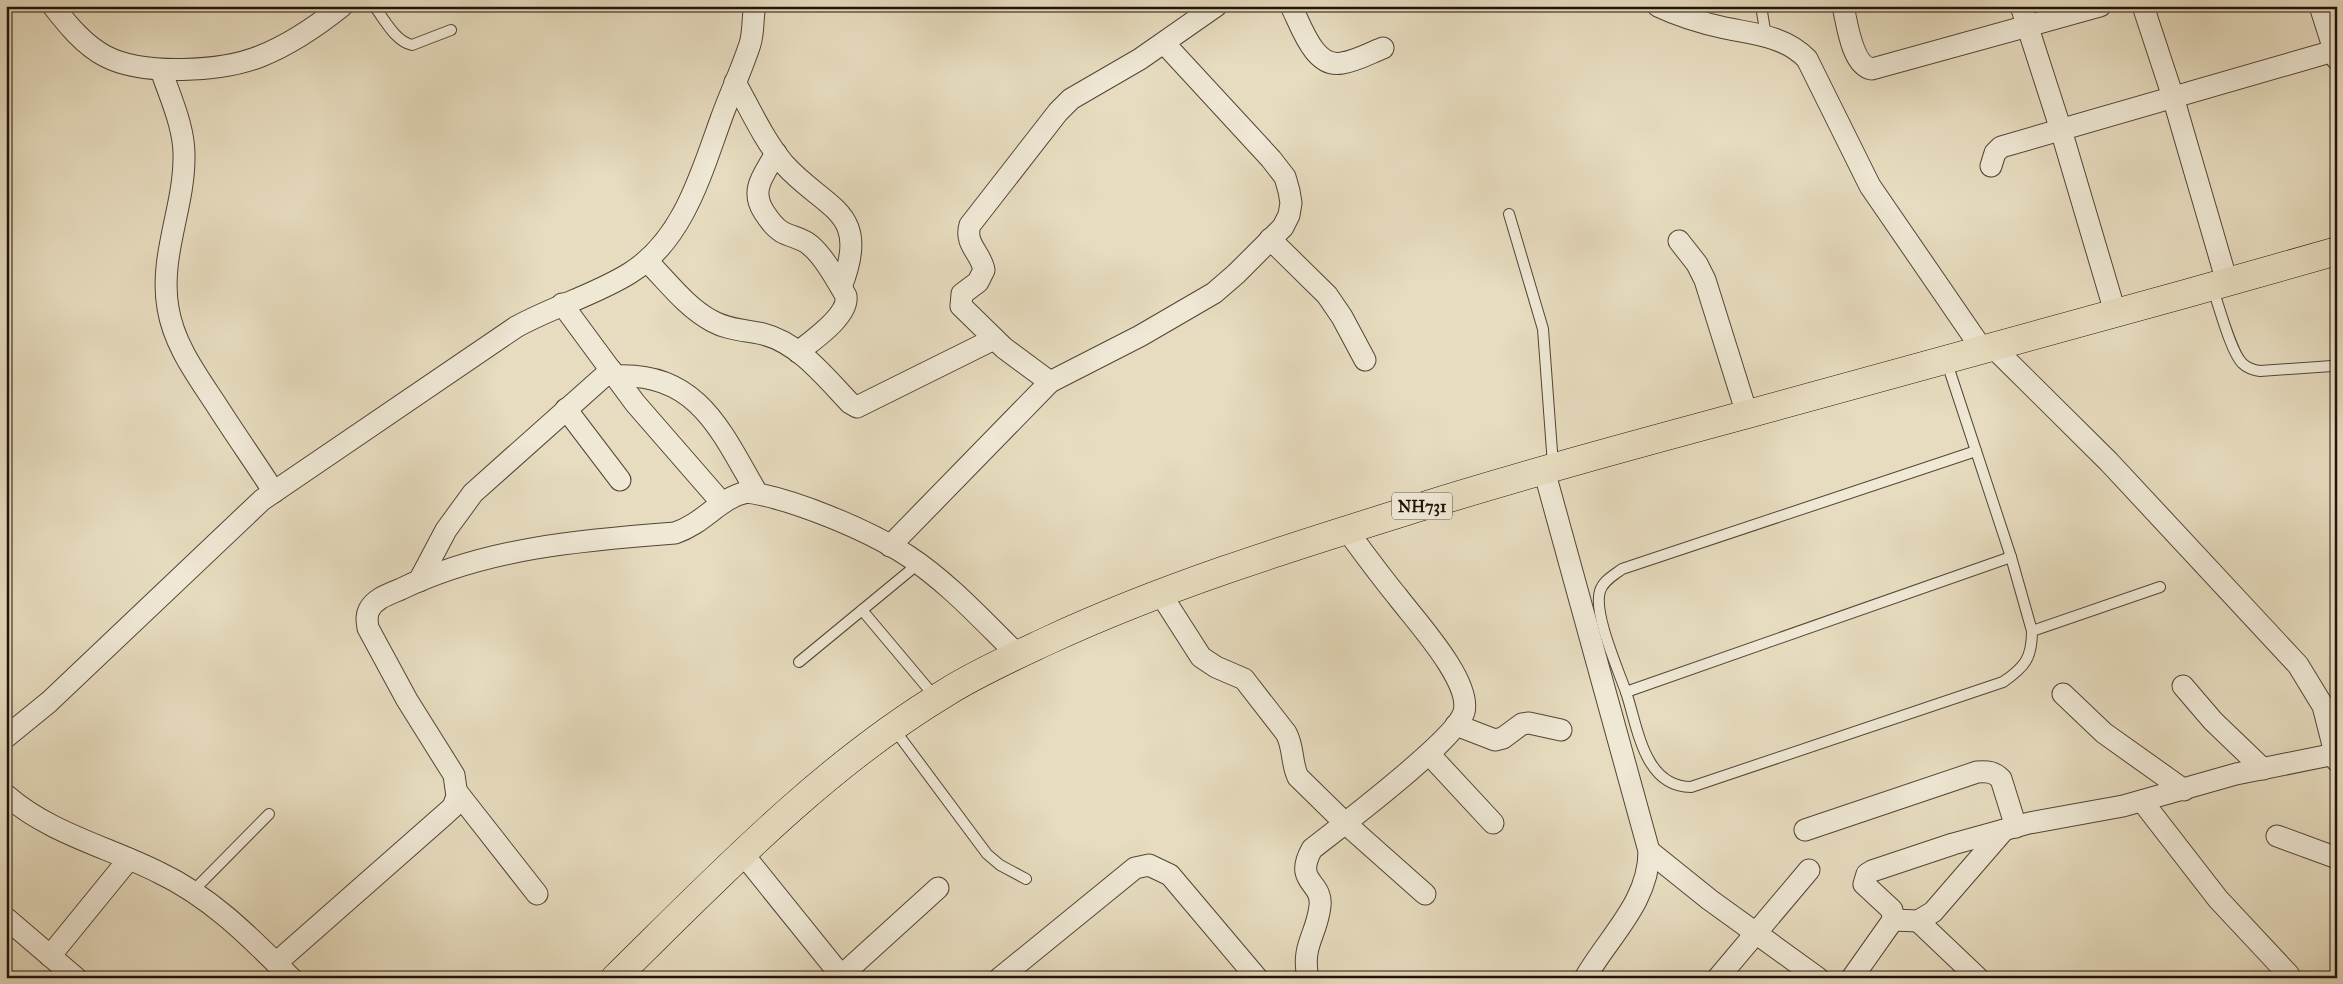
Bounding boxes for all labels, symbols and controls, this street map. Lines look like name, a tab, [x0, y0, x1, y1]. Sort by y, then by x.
road number: NH731	[1392, 492, 1452, 520]

